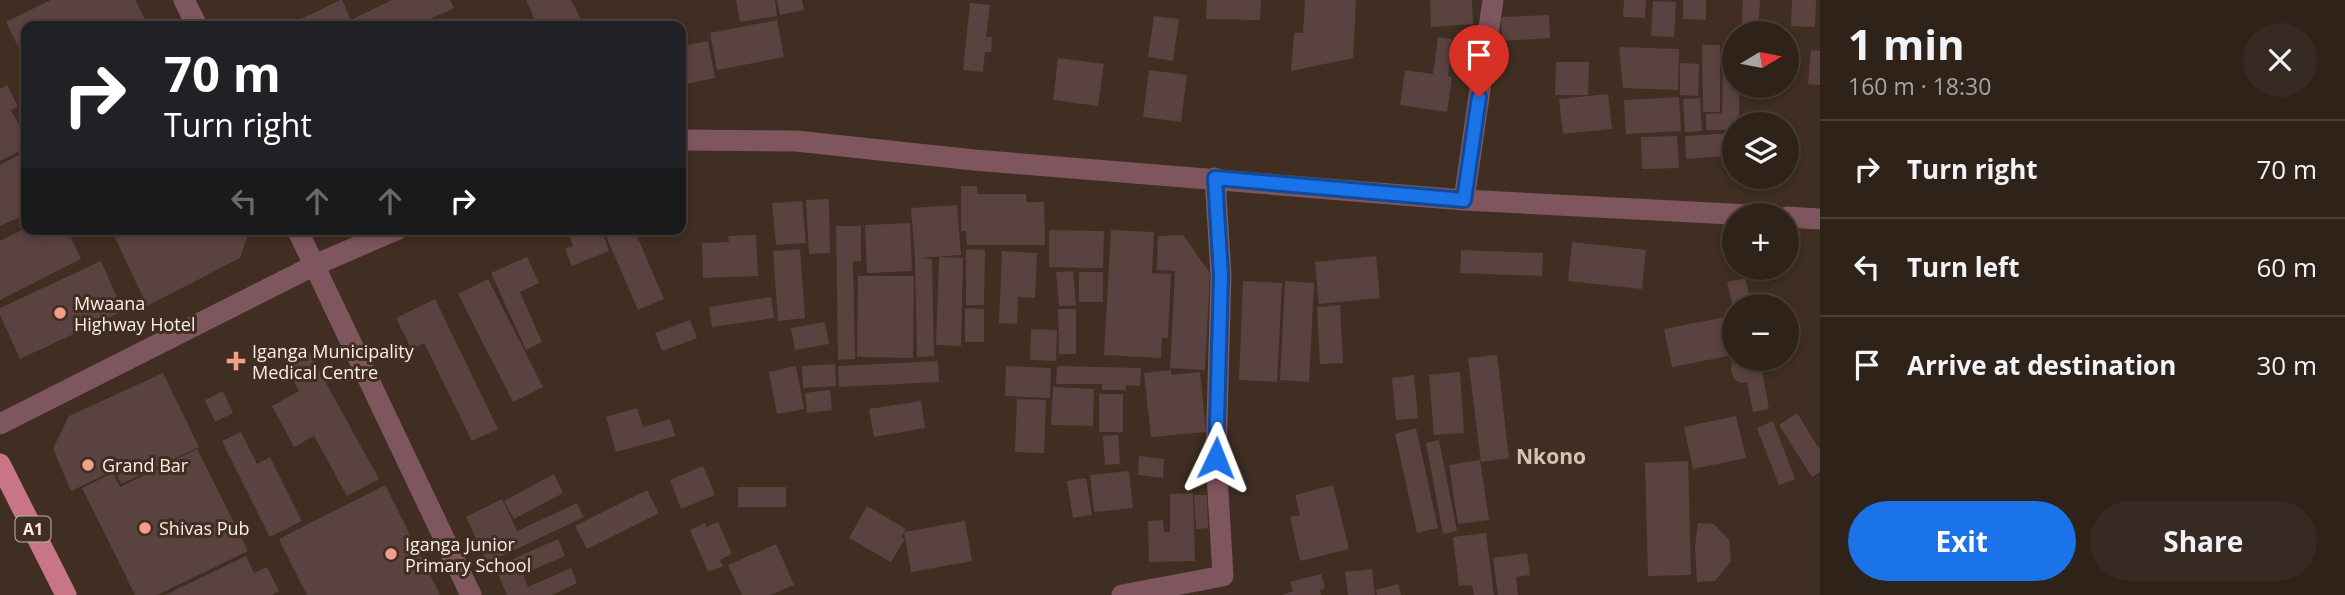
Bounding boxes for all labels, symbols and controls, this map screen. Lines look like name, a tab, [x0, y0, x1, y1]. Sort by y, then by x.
text: 1 min	[1848, 15, 1965, 72]
north arrow	[1722, 21, 1799, 98]
map controls	[1722, 21, 1799, 371]
button: close	[2243, 23, 2317, 97]
pin	[1449, 25, 1509, 97]
icon: arrive	[1460, 36, 1498, 74]
text: 70 m	[164, 40, 281, 106]
icon: right	[49, 49, 140, 140]
text: 160 m · 18:30	[1848, 70, 1991, 102]
text: Turn right	[164, 103, 312, 146]
button: layers	[1722, 112, 1799, 189]
icon: right	[1848, 150, 1886, 188]
text: Turn right	[1907, 151, 2038, 187]
text: 70 m	[2256, 151, 2317, 187]
icon: left	[225, 182, 263, 220]
icon: ahead	[298, 182, 336, 220]
icon: ahead	[371, 182, 409, 220]
icon: right	[444, 182, 482, 220]
button: +	[1722, 203, 1799, 280]
icon: left	[1848, 248, 1886, 286]
text: Turn left	[1907, 249, 2019, 285]
text: 60 m	[2256, 249, 2317, 285]
place label: Mwaana Highway Hotel	[74, 291, 195, 336]
button: −	[1722, 294, 1799, 371]
marker: Mwaana Highway Hotel	[52, 305, 68, 321]
place label: Iganga Municipality Medical Centre	[252, 339, 415, 384]
icon: arrive	[1848, 346, 1886, 384]
text: Arrive at destination	[1907, 347, 2176, 383]
text: 30 m	[2256, 347, 2317, 383]
marker: Iganga Municipality Medical Centre	[226, 351, 246, 371]
position arrow	[1179, 421, 1253, 495]
district label: Nkono	[1516, 442, 1586, 470]
place label: Grand Bar	[102, 453, 189, 477]
marker: Grand Bar	[80, 457, 96, 473]
button: Exit	[1848, 501, 2076, 581]
button: Share	[2090, 501, 2317, 581]
road number: A1	[16, 516, 50, 542]
place label: Shivas Pub	[159, 516, 250, 540]
marker: Shivas Pub	[137, 520, 153, 536]
place label: Iganga Junior Primary School	[405, 532, 531, 577]
marker: Iganga Junior Primary School	[383, 546, 399, 562]

